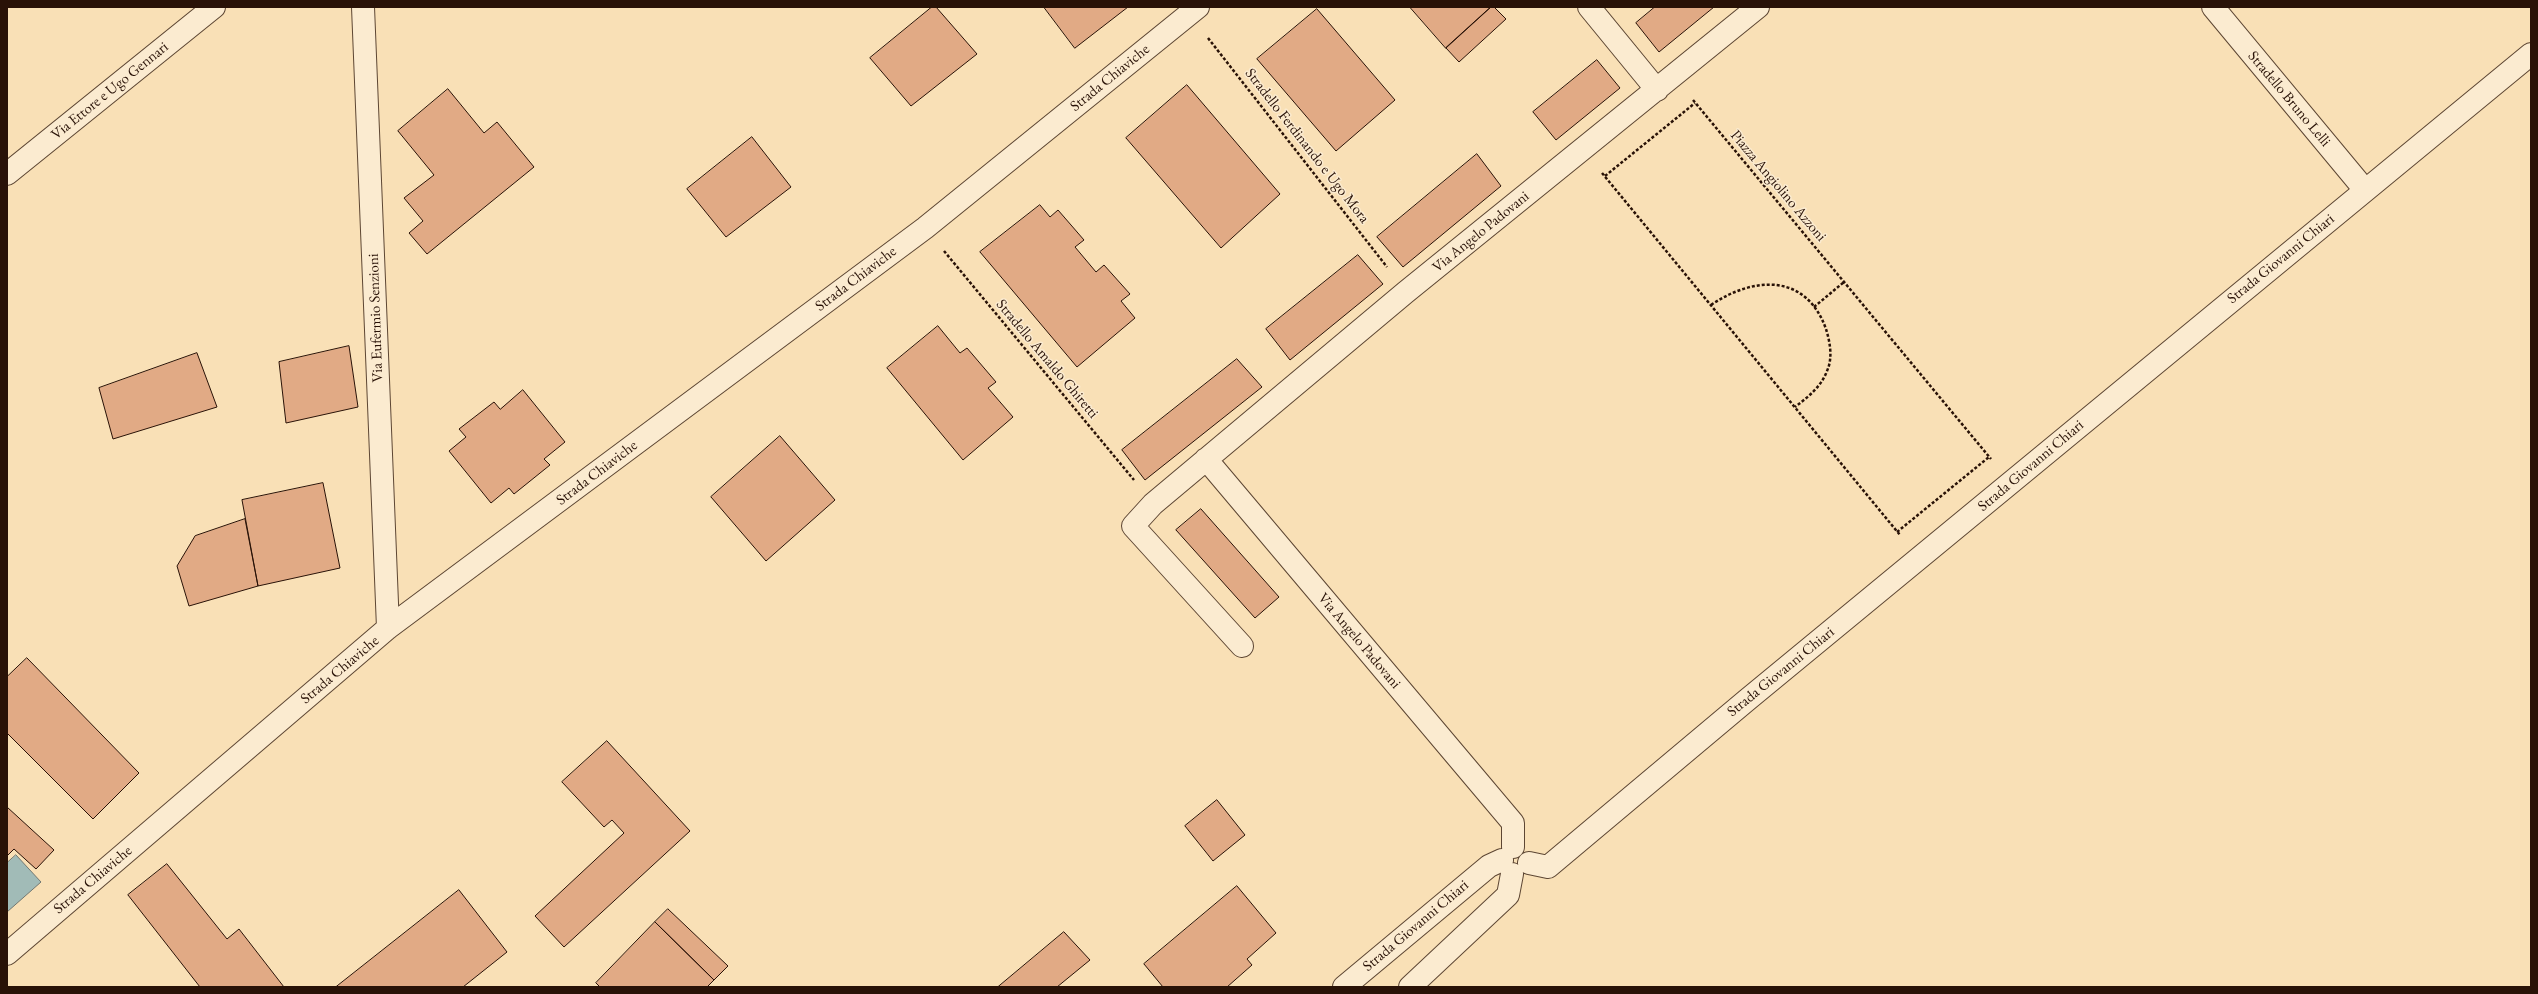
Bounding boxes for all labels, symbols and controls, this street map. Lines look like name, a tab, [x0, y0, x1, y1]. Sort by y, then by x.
street label: Via Ettore e Ugo Gennari	[48, 38, 172, 144]
street label: Strada Chiaviche	[1067, 41, 1153, 115]
street label: Stradello Bruno Lelli	[2244, 48, 2334, 150]
street label: Stradello Ferdinando e Ugo Mora	[1241, 65, 1373, 227]
street label: Piazza Angiolino Azzoni	[1726, 127, 1830, 245]
street label: Via Angelo Padovani	[1429, 187, 1533, 277]
street label: Strada Giovanni Chiari	[2224, 210, 2338, 308]
street label: Strada Chiaviche	[812, 243, 900, 315]
street label: Via Eufermio Senzioni	[365, 253, 387, 383]
street label: Stradello Amaldo Ghiretti	[992, 296, 1102, 422]
street label: Strada Giovanni Chiari	[1974, 416, 2088, 516]
street label: Strada Chiaviche	[553, 437, 641, 509]
street label: Via Angelo Padovani	[1314, 589, 1404, 693]
street label: Strada Giovanni Chiari	[1724, 623, 1838, 721]
street label: Strada Chiaviche	[297, 632, 383, 708]
street label: Strada Chiaviche	[50, 842, 136, 918]
street label: Strada Giovanni Chiari	[1359, 876, 1473, 976]

